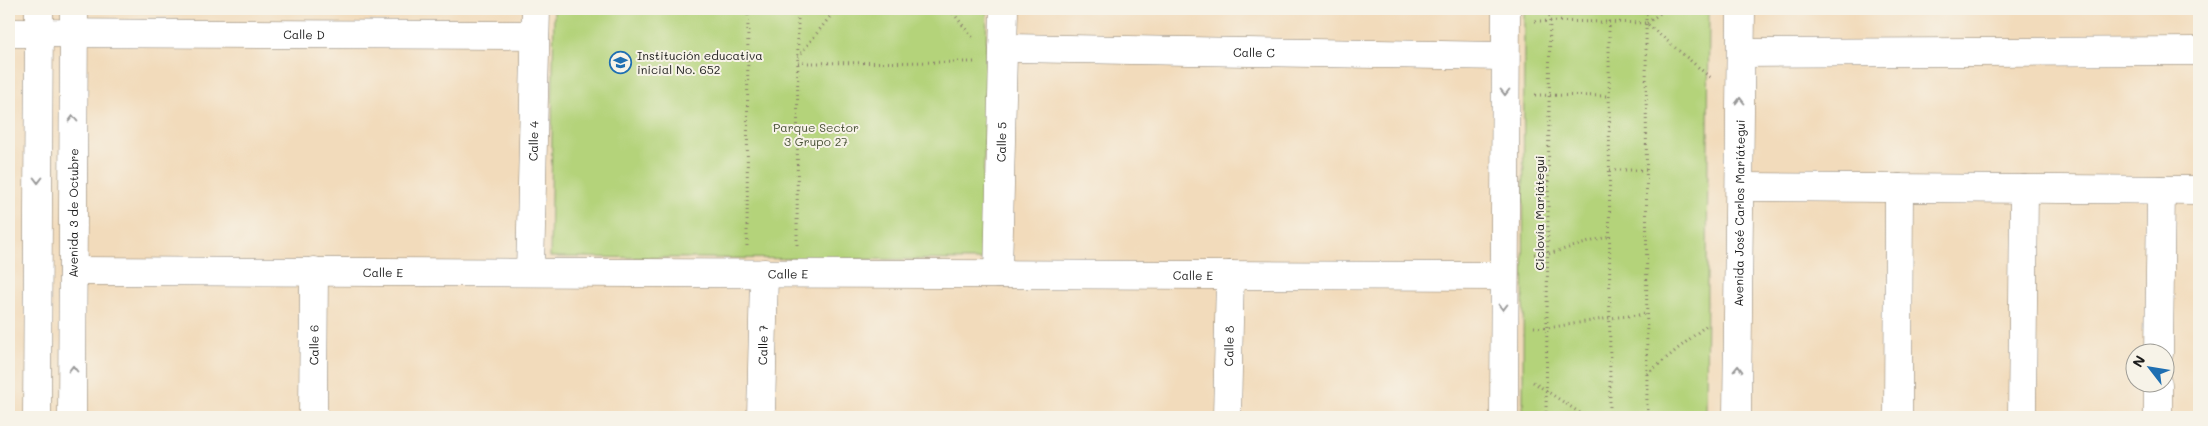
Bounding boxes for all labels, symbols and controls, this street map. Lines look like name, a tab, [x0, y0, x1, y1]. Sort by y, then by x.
street label: Calle D	[283, 26, 325, 42]
street label: Calle C	[1233, 44, 1275, 60]
place label: Institución educativa inicial No. 652	[637, 47, 763, 77]
school or university icon: Institución educativa inicial No. 652	[609, 50, 633, 74]
one-way arrow	[1500, 89, 1510, 97]
one-way arrow	[1735, 97, 1745, 104]
one-way arrow	[68, 114, 78, 122]
park label: Parque Sector 3 Grupo 27	[773, 119, 859, 149]
street label: Avenida José Carlos Mariátegui	[1730, 119, 1748, 307]
street label: Calle 4	[525, 121, 541, 161]
street label: Calle 5	[993, 122, 1009, 162]
street label: Avenida 3 de Octubre	[65, 148, 81, 278]
street label: Ciclovía Mariátegui	[1531, 156, 1547, 270]
one-way arrow	[33, 176, 43, 184]
street label: Calle E	[363, 264, 403, 280]
street label: Calle E	[768, 265, 808, 282]
street label: Calle E	[1173, 267, 1213, 283]
one-way arrow	[1498, 304, 1509, 312]
street label: Calle 6	[305, 325, 322, 365]
street label: Calle 7	[754, 325, 771, 365]
street label: Calle 8	[1220, 326, 1237, 367]
north arrow	[2126, 344, 2176, 394]
text: N	[2128, 352, 2149, 371]
one-way arrow	[68, 364, 78, 372]
one-way arrow	[1733, 364, 1743, 372]

